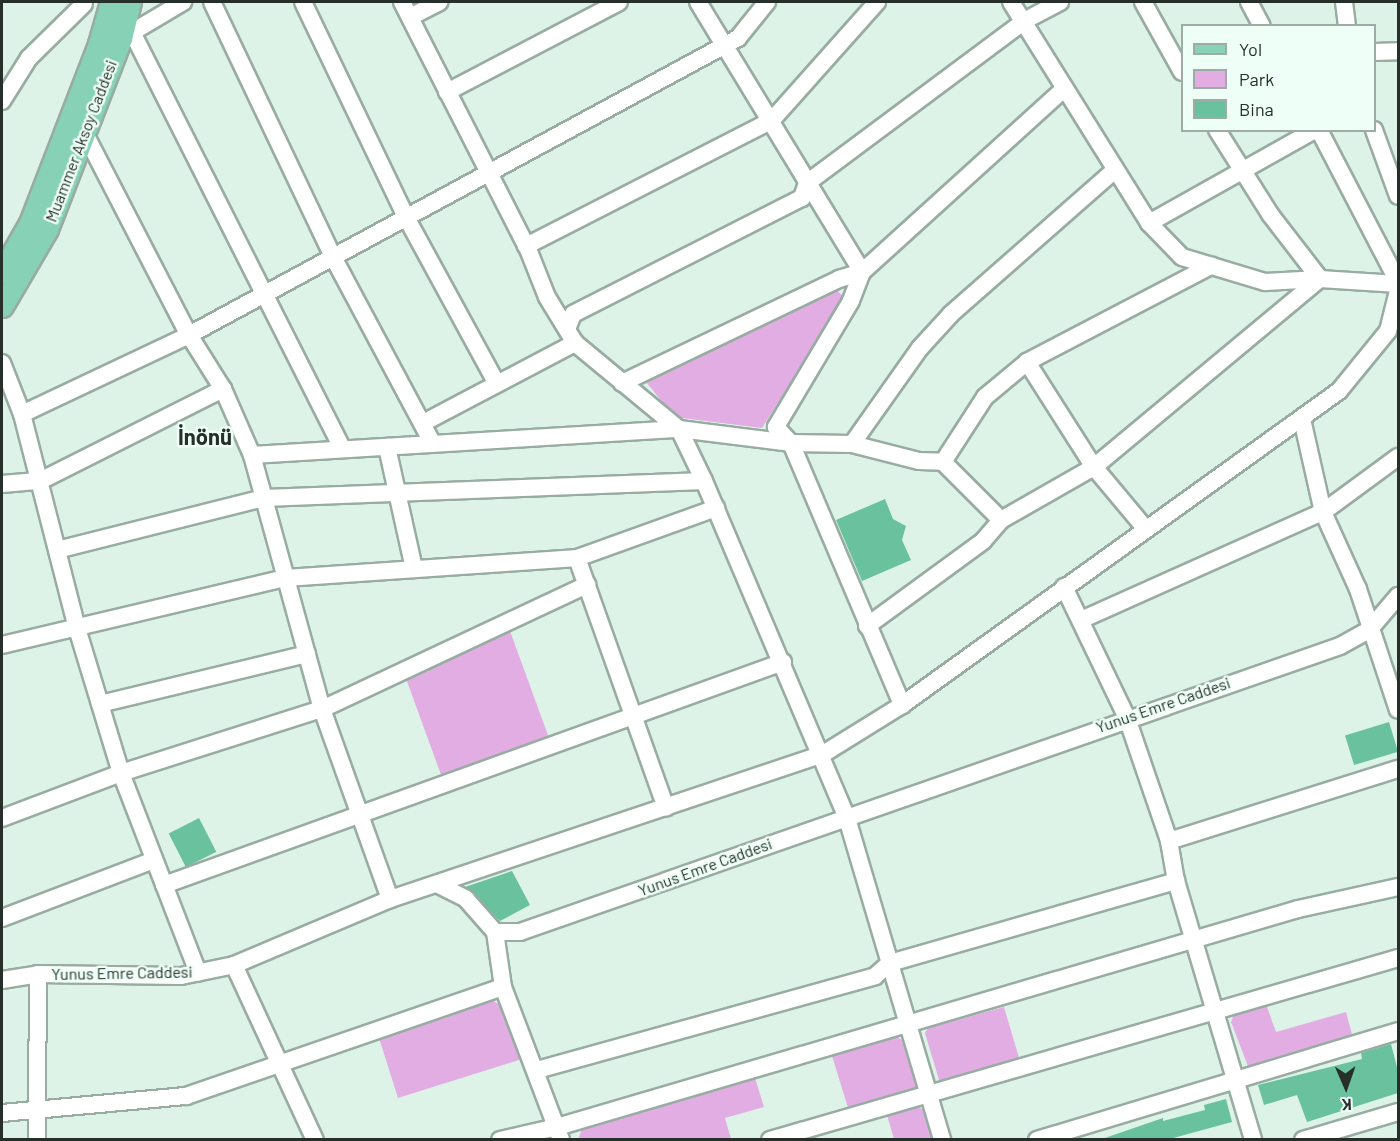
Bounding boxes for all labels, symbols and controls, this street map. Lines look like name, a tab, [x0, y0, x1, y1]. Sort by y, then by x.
legend	[1181, 24, 1376, 132]
text: Yol	[1239, 38, 1262, 60]
street label: Muammer Aksoy Caddesi	[41, 57, 121, 225]
text: Park	[1239, 68, 1274, 90]
text: Bina	[1239, 98, 1274, 120]
district label: İnönü	[178, 424, 232, 450]
street label: Yunus Emre Caddesi	[1093, 673, 1233, 737]
street label: Yunus Emre Caddesi	[635, 834, 775, 900]
street label: Yunus Emre Caddesi	[51, 962, 193, 984]
north arrow	[1316, 1057, 1376, 1117]
text: K	[1341, 1096, 1352, 1115]

